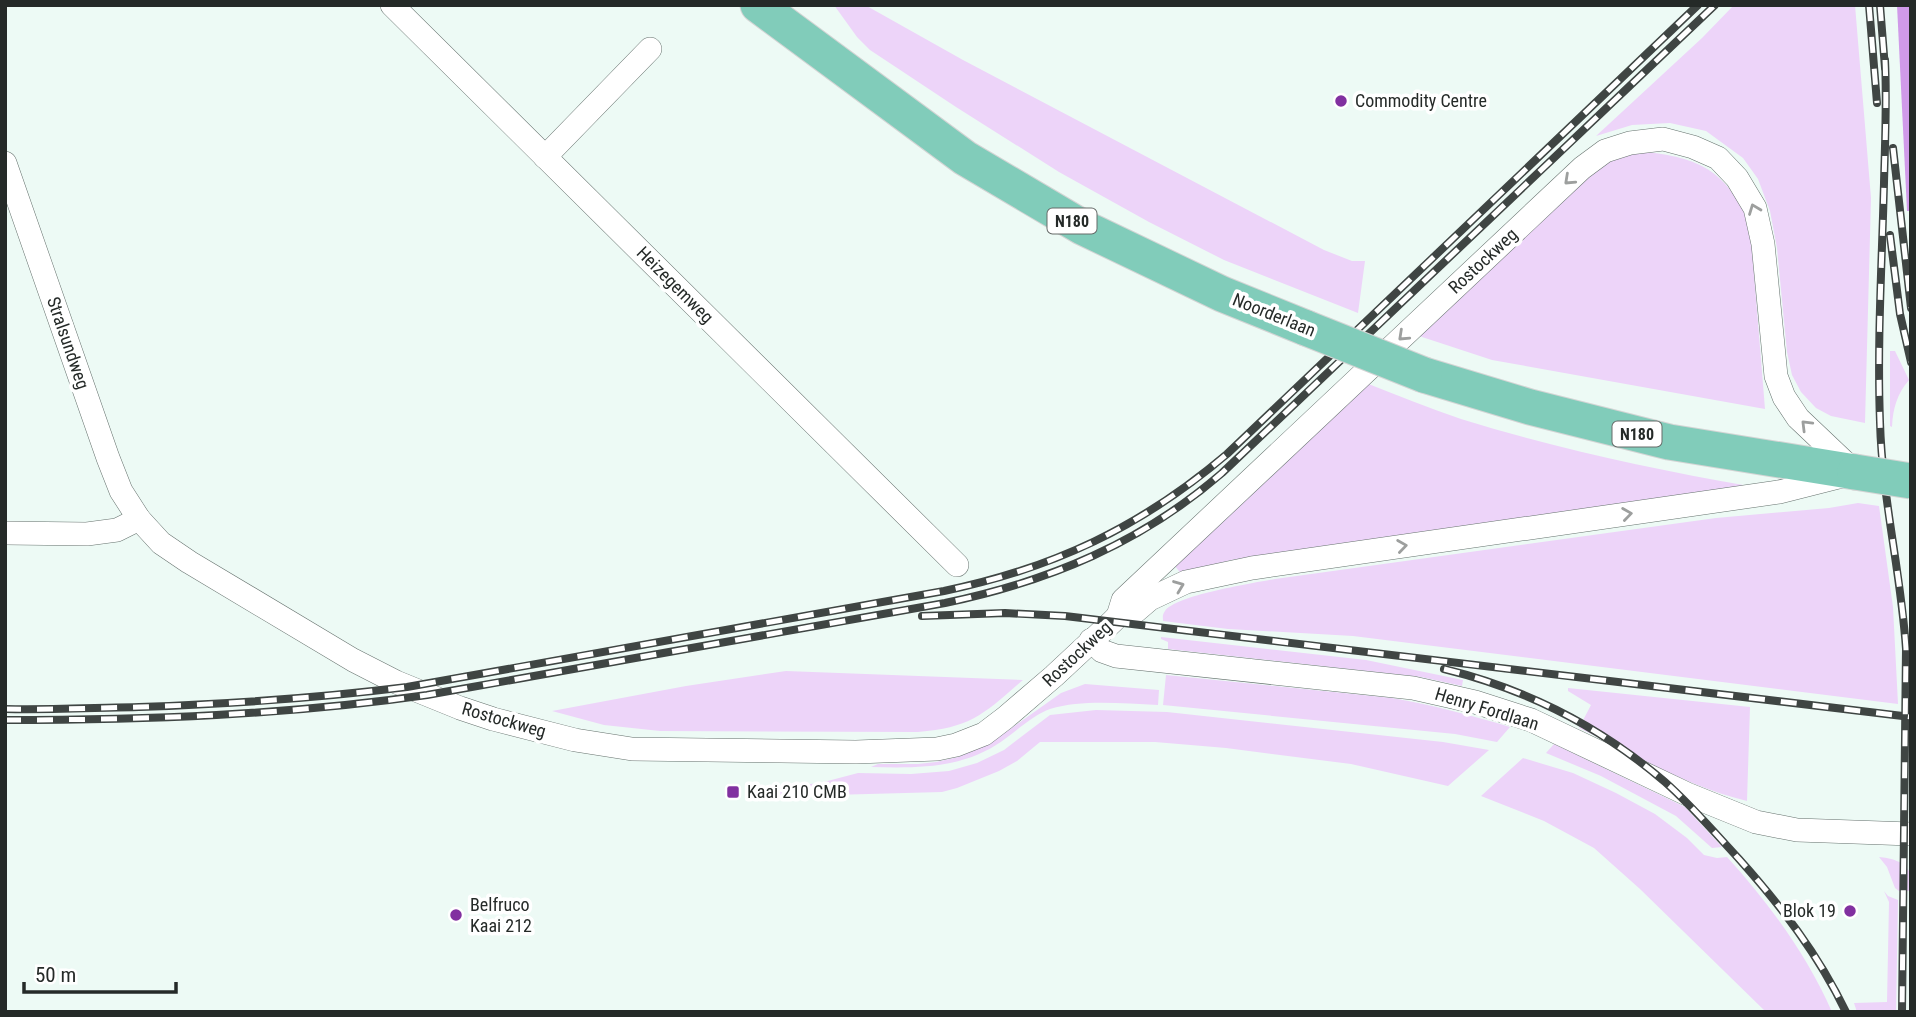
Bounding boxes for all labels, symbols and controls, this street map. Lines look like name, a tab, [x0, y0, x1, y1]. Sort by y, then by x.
place label: Commodity Centre	[1355, 90, 1487, 111]
marker: Commodity Centre	[1333, 93, 1349, 109]
one-way arrow	[1564, 172, 1577, 185]
one-way arrow	[1748, 204, 1762, 216]
road number: N180	[1048, 209, 1096, 234]
street label: Rostockweg	[1444, 223, 1521, 298]
street label: Heizegemweg	[633, 242, 718, 327]
street label: Noorderlaan	[1230, 288, 1319, 341]
street label: Stralsundweg	[43, 294, 94, 392]
one-way arrow	[1398, 328, 1411, 340]
one-way arrow	[1802, 421, 1814, 433]
road number: N180	[1612, 422, 1662, 446]
one-way arrow	[1622, 507, 1633, 522]
one-way arrow	[1396, 539, 1408, 554]
one-way arrow	[1172, 580, 1184, 594]
street label: Rostockweg	[1038, 616, 1115, 691]
street label: Henry Fordlaan	[1433, 683, 1542, 734]
street label: Rostockweg	[460, 698, 549, 742]
place label: Kaai 210 CMB	[747, 781, 847, 802]
marker: Kaai 210 CMB	[725, 784, 741, 800]
place label: Belfruco Kaai 212	[470, 894, 532, 936]
place label: Blok 19	[1783, 900, 1836, 921]
marker: Blok 19	[1842, 903, 1858, 919]
marker: Belfruco Kaai 212	[448, 907, 464, 923]
scale bar	[24, 950, 177, 994]
text: 50 m	[35, 963, 76, 987]

